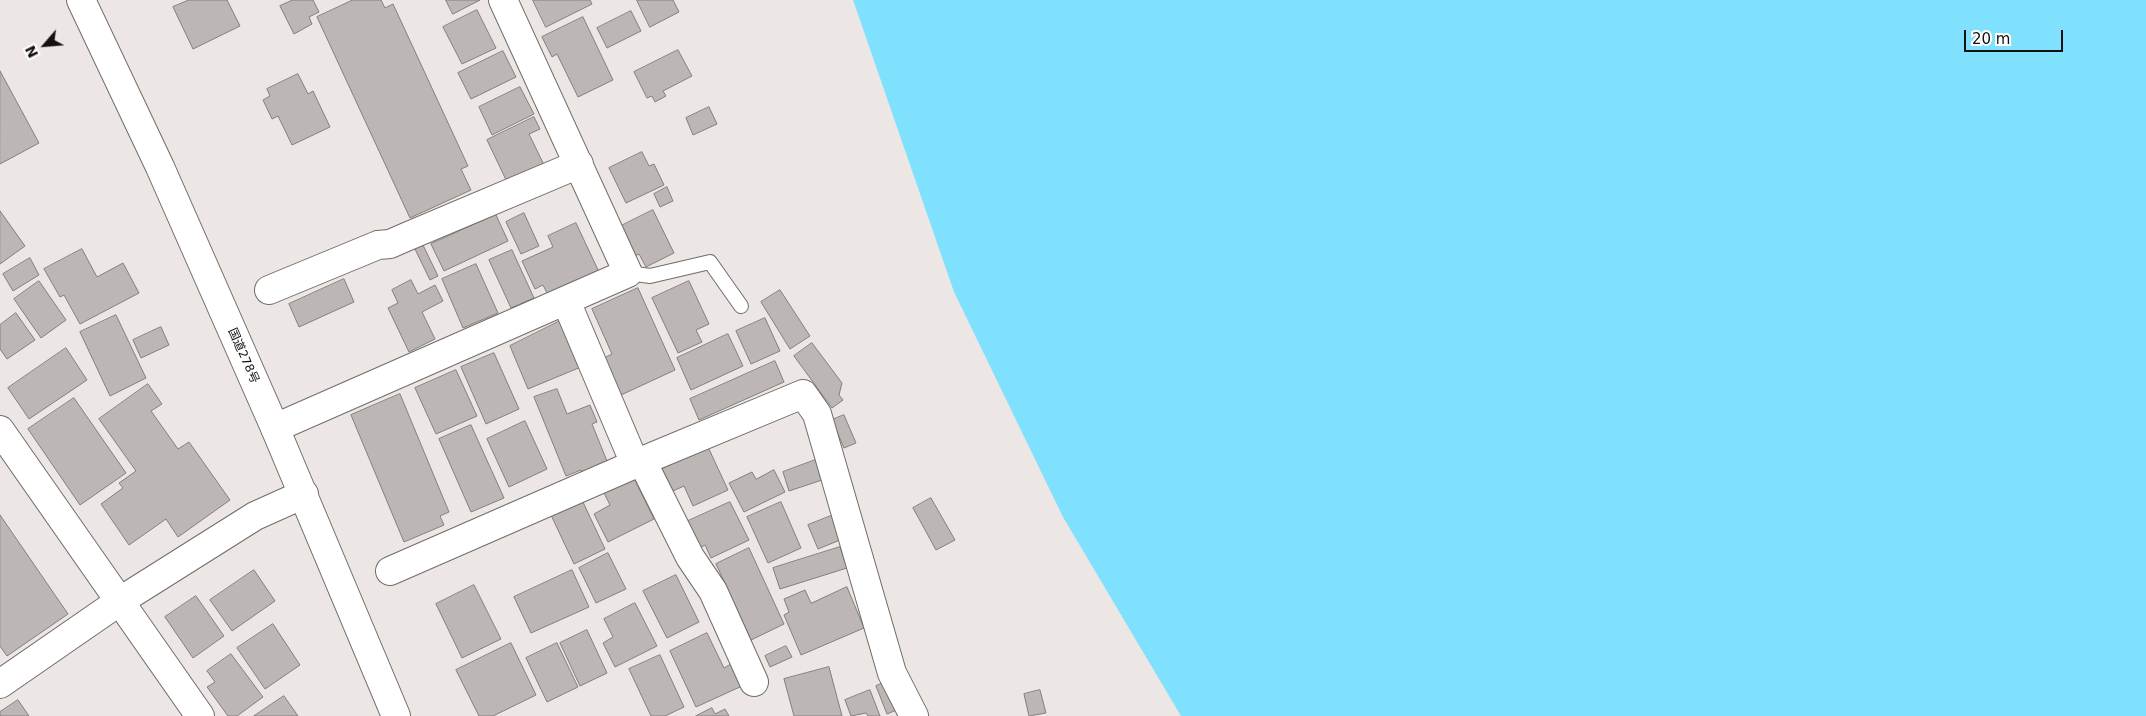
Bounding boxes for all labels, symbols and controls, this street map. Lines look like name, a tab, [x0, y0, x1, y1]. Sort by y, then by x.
north arrow	[20, 20, 70, 70]
scale bar	[1966, 20, 2065, 52]
text: 20 m	[1972, 30, 2010, 48]
text: N	[22, 43, 41, 61]
street label: 国道278号	[224, 326, 262, 386]

